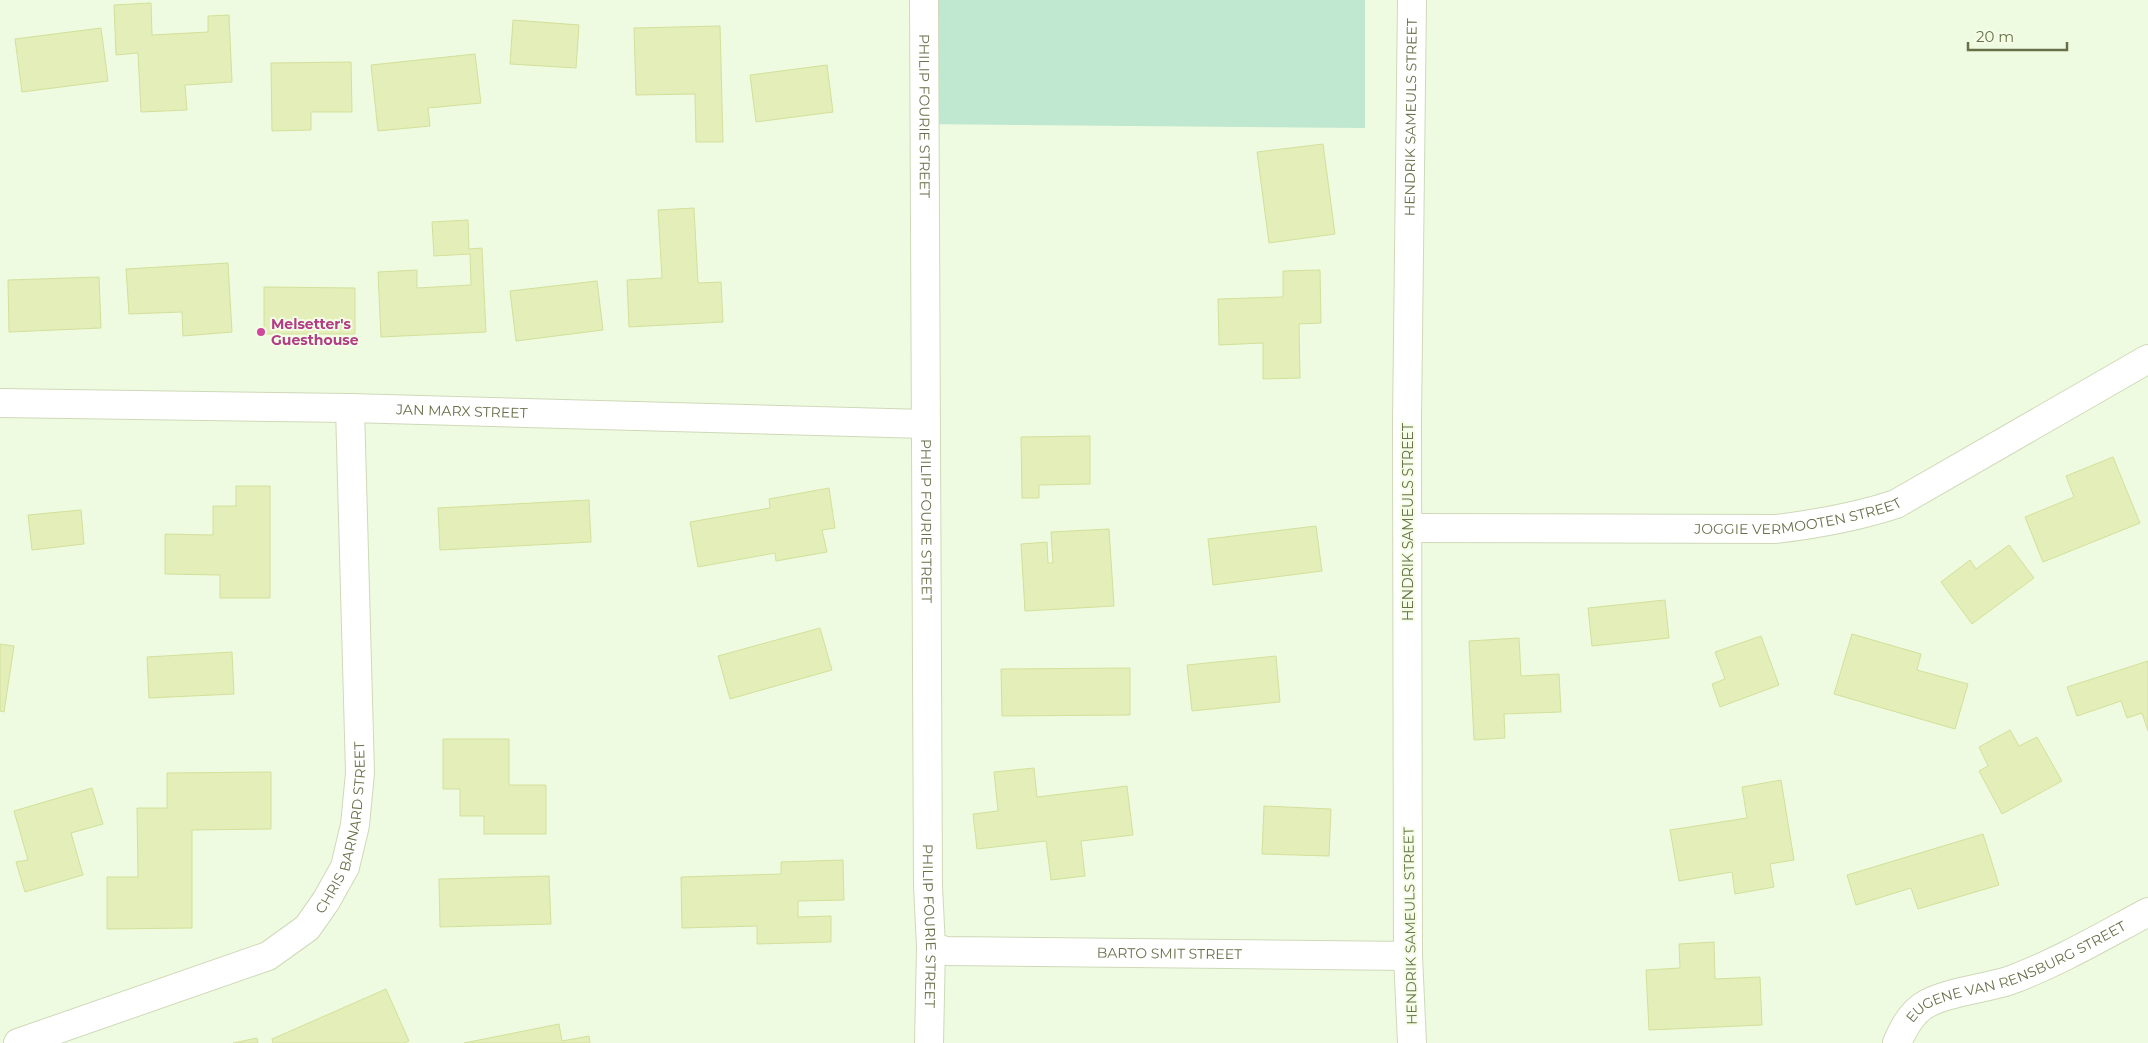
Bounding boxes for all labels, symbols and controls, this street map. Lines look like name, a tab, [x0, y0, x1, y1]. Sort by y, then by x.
street label: HENDRIK SAMEULS STREET	[1400, 18, 1421, 216]
scale bar	[1968, 20, 2067, 52]
text: 20 m	[1976, 27, 2014, 46]
street label: PHILIP FOURIE STREET	[915, 34, 934, 198]
place label: Melsetter's Guesthouse	[271, 315, 359, 349]
marker: Melsetter's Guesthouse	[255, 326, 267, 338]
street label: JAN MARX STREET	[395, 400, 528, 422]
street label: HENDRIK SAMEULS STREET	[1399, 423, 1417, 621]
street label: PHILIP FOURIE STREET	[917, 439, 936, 603]
street label: JOGGIE VERMOOTEN STREET	[1693, 494, 1905, 538]
street label: CHRIS BARNARD STREET	[311, 741, 369, 917]
street label: HENDRIK SAMEULS STREET	[1399, 827, 1421, 1025]
street label: PHILIP FOURIE STREET	[919, 844, 940, 1008]
street label: EUGENE VAN RENSBURG STREET	[1902, 917, 2129, 1026]
street label: BARTO SMIT STREET	[1097, 944, 1242, 963]

